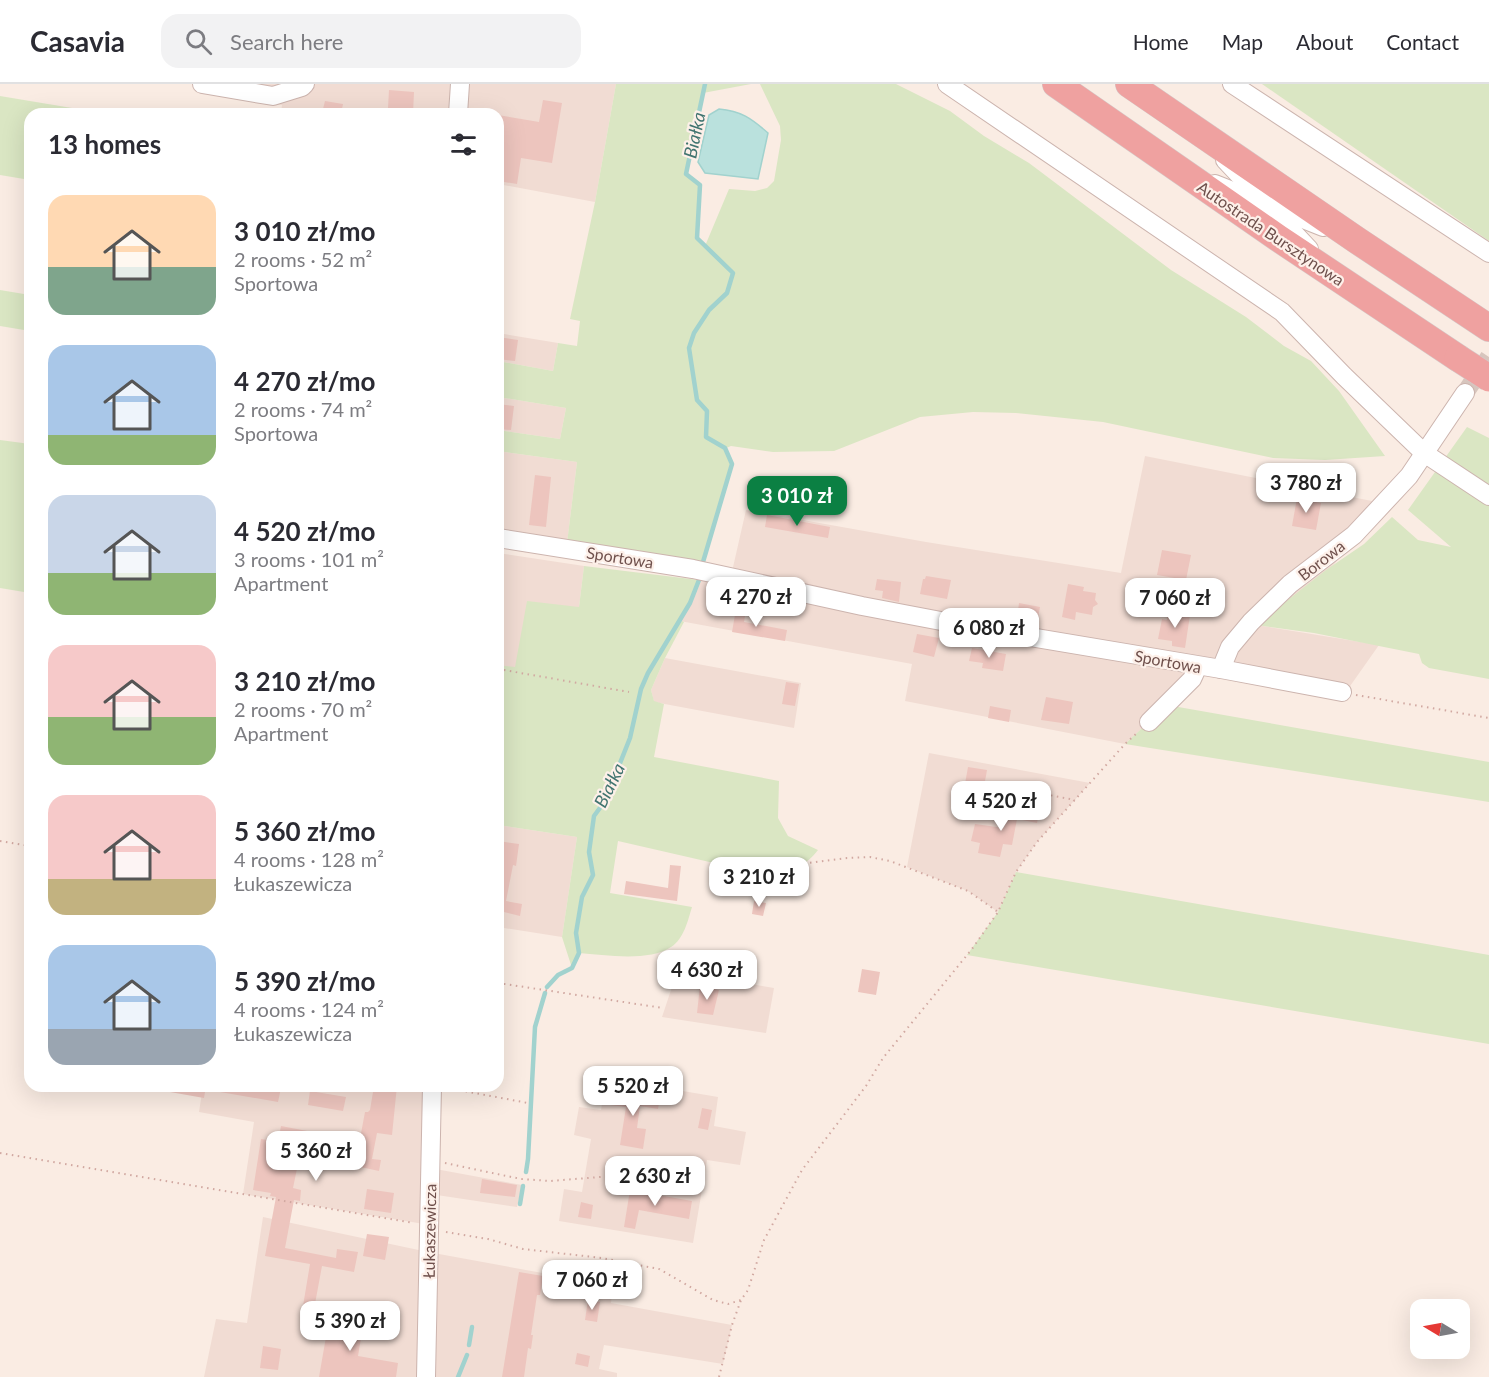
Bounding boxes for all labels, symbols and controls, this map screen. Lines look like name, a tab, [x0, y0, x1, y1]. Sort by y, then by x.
search box	[161, 14, 581, 68]
text: Casavia	[30, 24, 125, 58]
icon: search	[182, 25, 215, 58]
text: Search here	[230, 28, 344, 55]
text: Home	[1133, 29, 1189, 54]
text: Map	[1222, 29, 1263, 54]
text: About	[1296, 29, 1353, 54]
text: Contact	[1386, 29, 1459, 54]
water label: Białka	[678, 110, 710, 160]
text: 13 homes	[48, 128, 161, 160]
icon: filters	[447, 128, 480, 161]
street label: Autostrada Bursztynowa	[1194, 177, 1348, 289]
text: 3 010 zł/mo	[234, 215, 376, 247]
icon: home	[96, 219, 168, 291]
text: 2 rooms · 52 m²	[234, 247, 372, 271]
text: Sportowa	[234, 271, 318, 295]
text: 4 270 zł/mo	[234, 365, 376, 397]
icon: home	[96, 369, 168, 441]
text: 2 rooms · 74 m²	[234, 397, 372, 421]
text: Sportowa	[234, 421, 318, 445]
pin: 3 780 zł	[1244, 463, 1368, 514]
text: 3 780 zł	[1270, 470, 1342, 494]
pin: 3 010 zł	[735, 476, 859, 527]
text: 3 010 zł	[761, 483, 833, 507]
text: 4 520 zł/mo	[234, 515, 376, 547]
icon: home	[96, 519, 168, 591]
street label: Borowa	[1294, 536, 1348, 584]
street label: Sportowa	[585, 542, 655, 572]
text: 3 rooms · 101 m²	[234, 547, 384, 571]
text: Apartment	[234, 571, 328, 595]
pin: 4 270 zł	[694, 577, 818, 628]
pin: 7 060 zł	[1113, 578, 1237, 629]
text: 4 270 zł	[720, 584, 792, 608]
text: 7 060 zł	[1139, 585, 1211, 609]
pin: 6 080 zł	[927, 608, 1051, 659]
text: 6 080 zł	[953, 615, 1025, 639]
street label: Sportowa	[1133, 646, 1203, 676]
text: 3 210 zł/mo	[234, 665, 376, 697]
icon: home	[96, 669, 168, 741]
text: 2 rooms · 70 m²	[234, 697, 372, 721]
text: Apartment	[234, 721, 328, 745]
water label: Białka	[589, 759, 629, 811]
pin: 4 520 zł	[939, 781, 1063, 832]
text: 4 520 zł	[965, 788, 1037, 812]
text: 5 360 zł/mo	[234, 815, 376, 847]
icon: home	[96, 819, 168, 891]
text: 4 rooms · 128 m²	[234, 847, 384, 871]
pin: 3 210 zł	[697, 857, 821, 908]
text: 3 210 zł	[723, 864, 795, 888]
text: Łukaszewicza	[234, 871, 352, 895]
pin: 4 630 zł	[645, 950, 769, 1001]
text: 4 630 zł	[671, 957, 743, 981]
text: 5 390 zł/mo	[234, 965, 376, 997]
icon: home	[96, 969, 168, 1041]
text: 4 rooms · 124 m²	[234, 997, 384, 1021]
text: Łukaszewicza	[234, 1021, 352, 1045]
pin: 5 520 zł	[571, 1066, 695, 1117]
text: 5 520 zł	[597, 1073, 669, 1097]
pin: 5 360 zł	[254, 1131, 378, 1182]
text: 5 360 zł	[280, 1138, 352, 1162]
pin: 2 630 zł	[593, 1156, 717, 1207]
text: 2 630 zł	[619, 1163, 691, 1187]
street label: Łukaszewicza	[419, 1184, 439, 1278]
pin: 7 060 zł	[530, 1260, 654, 1311]
text: 7 060 zł	[556, 1267, 628, 1291]
north arrow	[1410, 1299, 1470, 1359]
map controls	[1410, 1299, 1470, 1359]
pin: 5 390 zł	[288, 1301, 412, 1352]
text: 5 390 zł	[314, 1308, 386, 1332]

